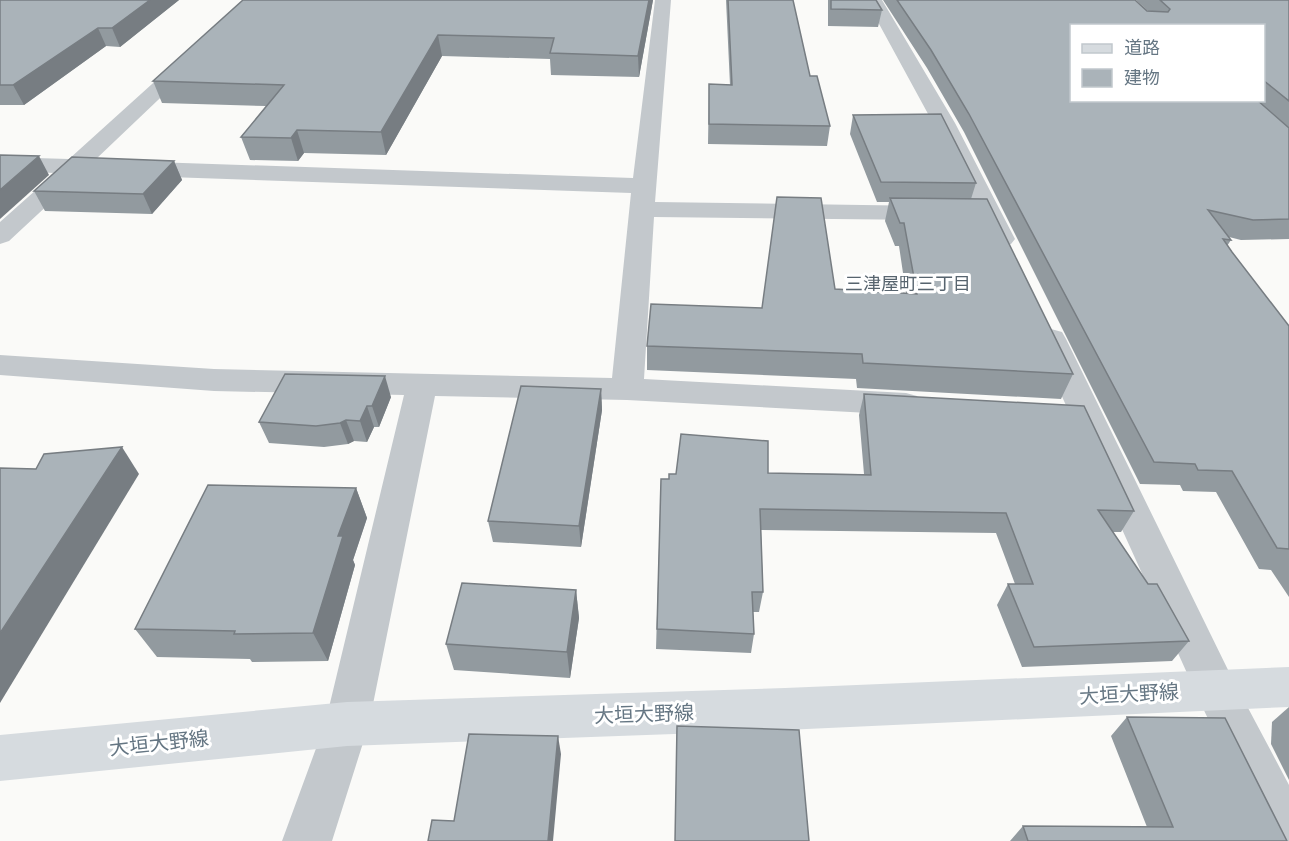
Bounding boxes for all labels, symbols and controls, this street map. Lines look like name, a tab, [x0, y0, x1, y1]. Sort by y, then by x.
legend	[1070, 24, 1265, 102]
text: 道路	[1124, 35, 1160, 60]
text: 建物	[1124, 65, 1160, 90]
district label: 三津屋町三丁目	[845, 271, 971, 296]
street label: 大垣大野線	[1078, 677, 1180, 710]
street label: 大垣大野線	[594, 698, 694, 729]
street label: 大垣大野線	[108, 724, 210, 761]

